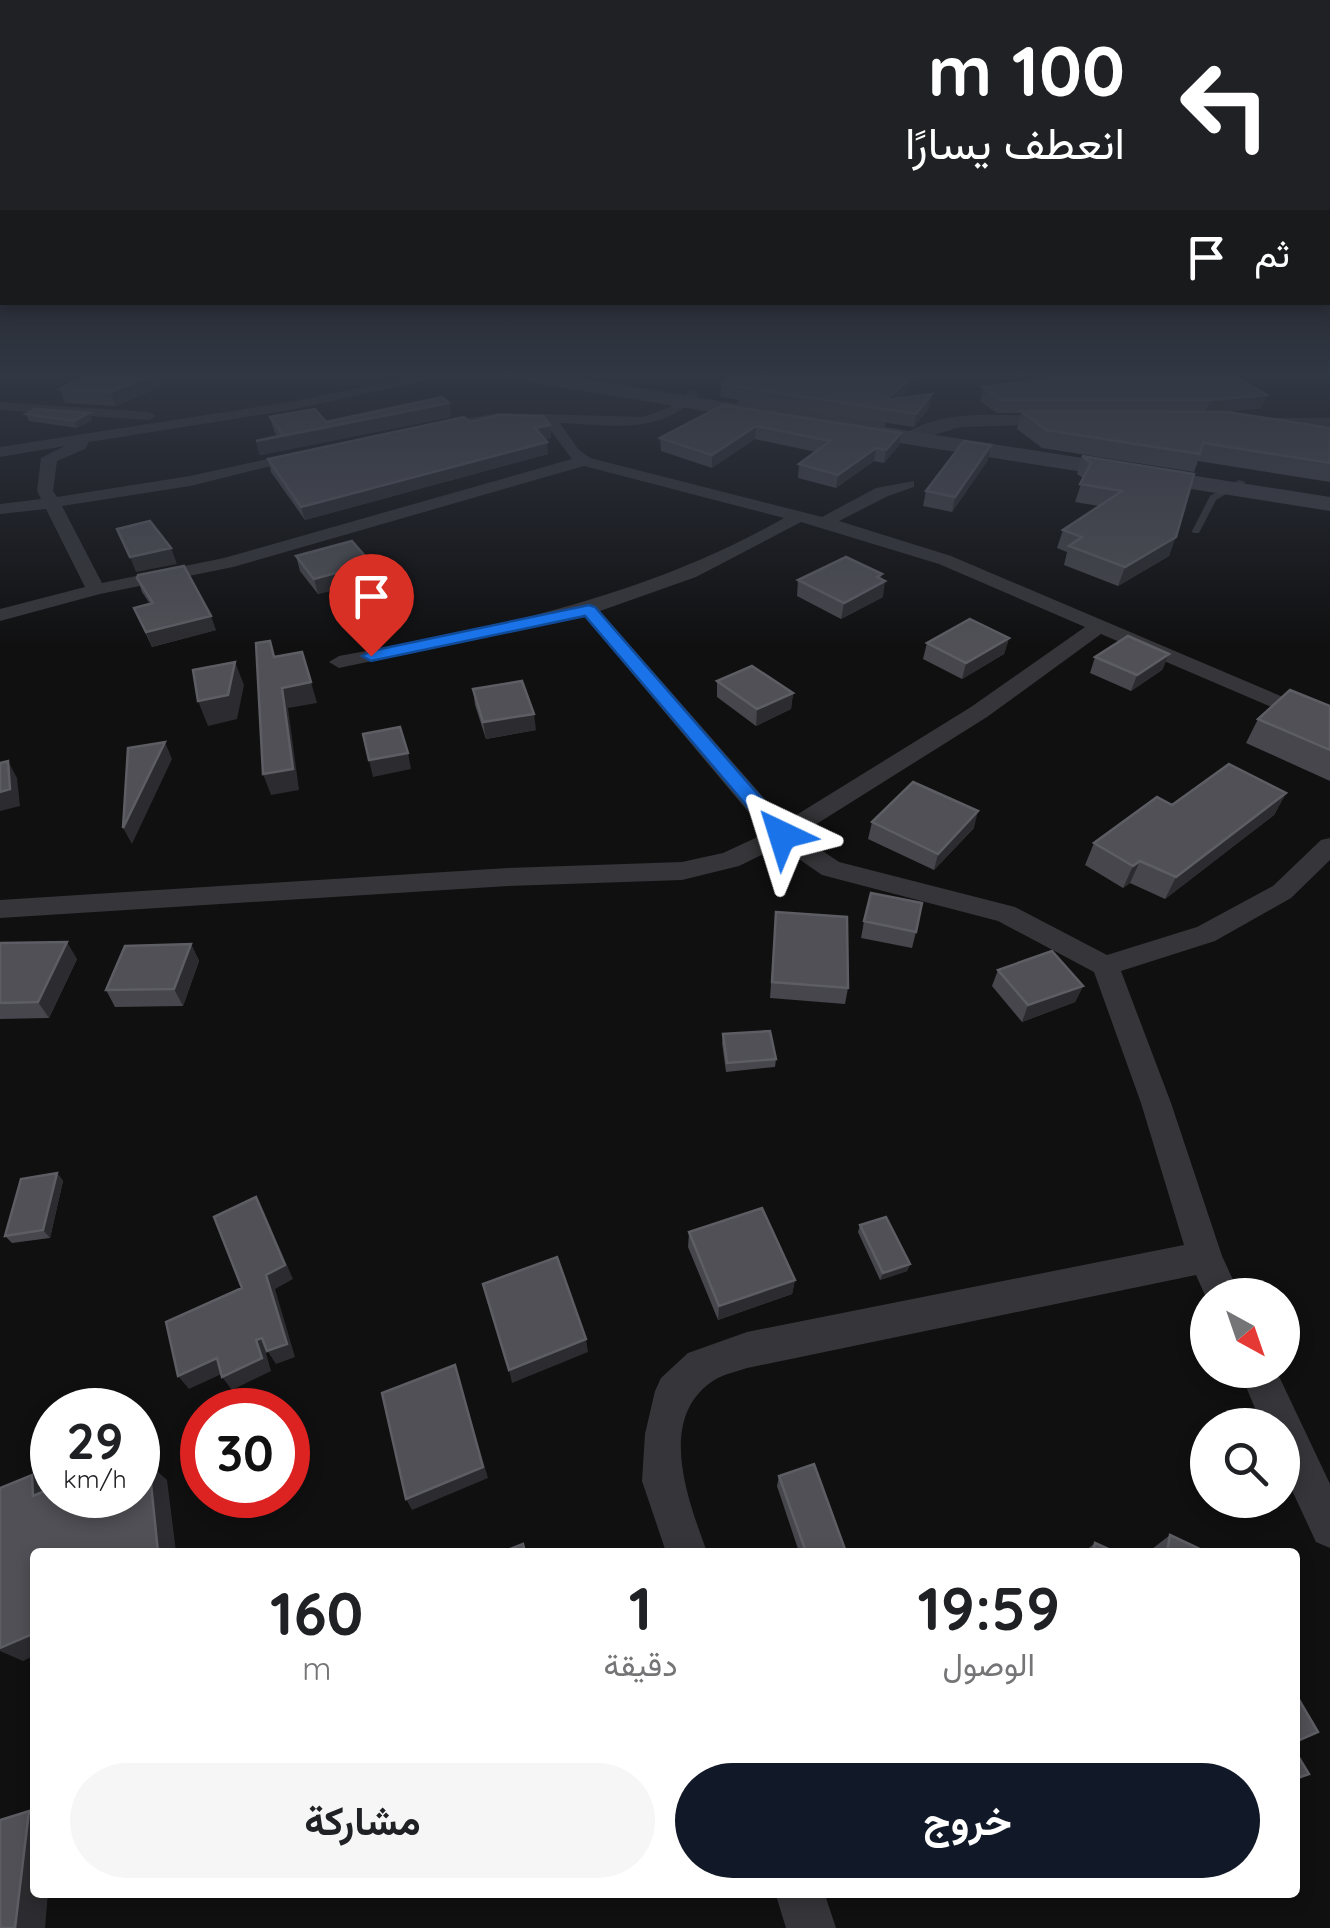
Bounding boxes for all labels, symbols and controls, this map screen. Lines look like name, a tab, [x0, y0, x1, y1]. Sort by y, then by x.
text: 100 m	[928, 26, 1125, 114]
icon: left	[1160, 40, 1290, 170]
text: انعطف يسارًا	[905, 114, 1125, 170]
text: ثم	[1254, 229, 1290, 277]
icon: arrive	[1179, 230, 1234, 285]
pin	[329, 554, 414, 657]
icon: arrive	[344, 569, 399, 624]
position arrow	[730, 783, 834, 887]
north arrow	[1190, 1278, 1300, 1388]
map controls	[1190, 1278, 1300, 1518]
speed limit sign: 30	[180, 1388, 310, 1518]
button: search	[1190, 1408, 1300, 1518]
text: 29	[67, 1409, 123, 1472]
text: km/h	[63, 1463, 127, 1494]
text: 1	[629, 1570, 652, 1645]
text: 19:59	[918, 1570, 1060, 1645]
text: 160	[270, 1575, 363, 1650]
text: دقيقة	[603, 1644, 678, 1684]
text: الوصول	[943, 1644, 1035, 1684]
text: m	[302, 1648, 331, 1688]
button: مشاركة	[70, 1763, 655, 1878]
button: خروج	[675, 1763, 1260, 1878]

